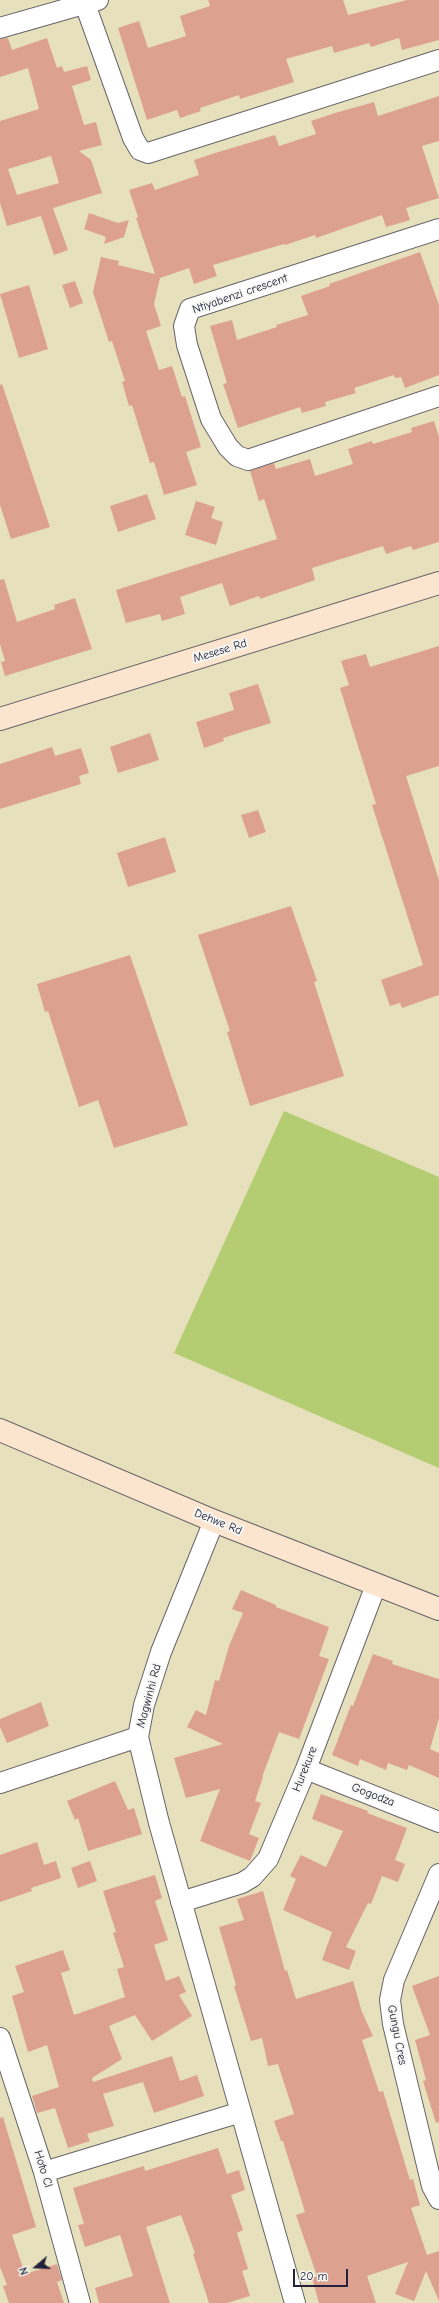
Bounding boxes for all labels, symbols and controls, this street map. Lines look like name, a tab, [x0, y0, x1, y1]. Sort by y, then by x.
street label: Ntiyabenzi crescent	[191, 271, 289, 317]
street label: Mesese Rd	[191, 636, 249, 666]
street label: Dehwe Rd	[192, 1506, 244, 1538]
street label: Magwinhi Rd	[134, 1662, 164, 1730]
street label: Hurekure	[289, 1744, 321, 1794]
street label: Gogodza	[349, 1780, 397, 1810]
street label: Gungu Cres	[384, 2004, 410, 2066]
street label: Hoto Cl	[31, 2149, 55, 2189]
north arrow	[16, 2247, 56, 2287]
scale bar	[295, 2261, 350, 2287]
text: N	[17, 2266, 31, 2277]
text: 20 m	[300, 2269, 328, 2283]

